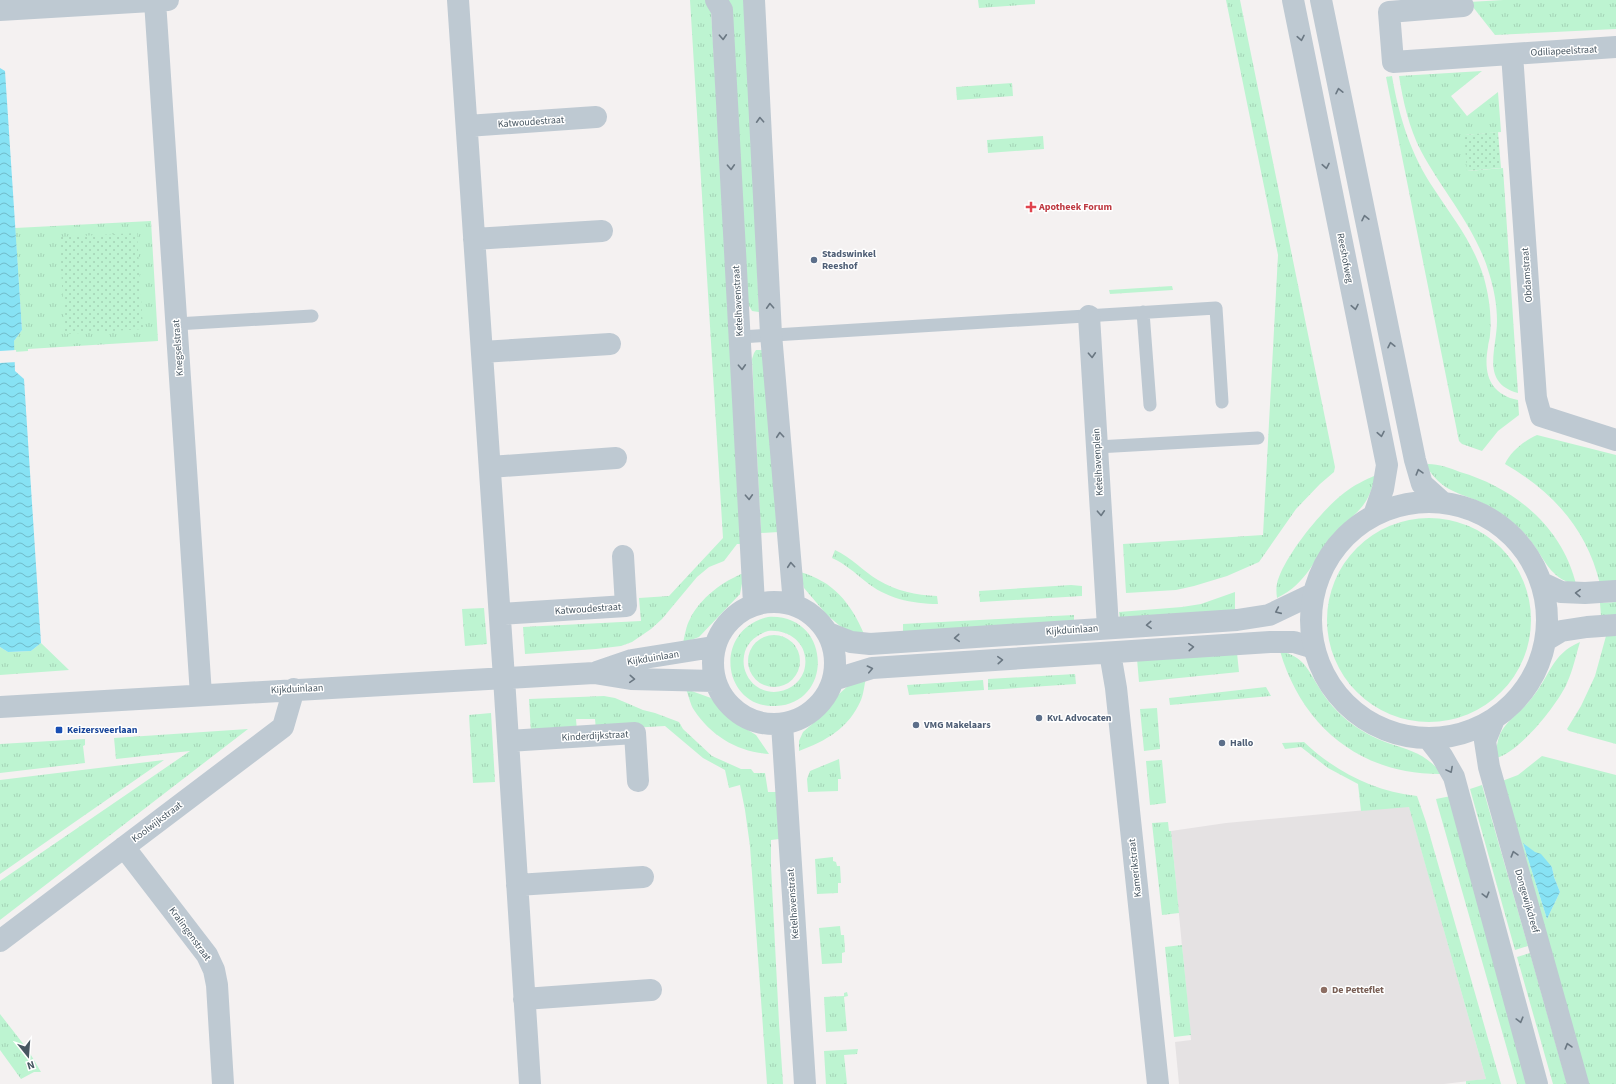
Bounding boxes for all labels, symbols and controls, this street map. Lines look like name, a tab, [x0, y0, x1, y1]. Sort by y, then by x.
one-way arrow	[719, 34, 728, 40]
one-way arrow	[1296, 35, 1304, 41]
street label: Odiliapeelstraat	[1530, 42, 1598, 60]
one-way arrow	[1336, 87, 1344, 94]
street label: Katwoudestraat	[497, 113, 565, 131]
one-way arrow	[756, 117, 765, 123]
one-way arrow	[1322, 163, 1330, 169]
one-way arrow	[726, 164, 735, 170]
place label: Apotheek Forum	[1038, 200, 1112, 214]
marker: Apotheek Forum	[1026, 202, 1036, 212]
one-way arrow	[1362, 215, 1370, 221]
street label: Reeshofweg	[1333, 232, 1357, 284]
street label: Obdamstraat	[1518, 246, 1536, 303]
place label: Stadswinkel Reeshof	[822, 247, 876, 273]
marker: Stadswinkel Reeshof	[809, 255, 819, 265]
street label: Ketelhavenstraat	[729, 265, 747, 337]
one-way arrow	[765, 303, 774, 309]
one-way arrow	[1350, 304, 1358, 310]
street label: Knegselstraat	[169, 319, 187, 377]
one-way arrow	[1388, 342, 1396, 348]
one-way arrow	[1087, 352, 1096, 358]
one-way arrow	[738, 364, 746, 370]
street label: Ketelhavenplein	[1089, 428, 1107, 496]
one-way arrow	[1376, 431, 1384, 437]
one-way arrow	[775, 432, 784, 438]
one-way arrow	[1415, 469, 1424, 476]
one-way arrow	[745, 494, 753, 500]
one-way arrow	[1096, 510, 1105, 516]
one-way arrow	[786, 562, 795, 568]
one-way arrow	[1575, 589, 1581, 597]
street label: Katwoudestraat	[554, 600, 622, 618]
one-way arrow	[1275, 606, 1282, 614]
street label: Kijkduinlaan	[1045, 621, 1099, 639]
one-way arrow	[1146, 621, 1152, 629]
one-way arrow	[954, 633, 960, 642]
one-way arrow	[1188, 643, 1194, 652]
street label: Kijkduinlaan	[626, 647, 680, 669]
one-way arrow	[997, 655, 1003, 664]
one-way arrow	[867, 666, 874, 674]
one-way arrow	[629, 674, 635, 683]
street label: Kijkduinlaan	[270, 681, 324, 697]
place label: KvL Advocaten	[1047, 711, 1112, 725]
marker: KvL Advocaten	[1034, 713, 1044, 723]
place label: VMG Makelaars	[923, 718, 991, 732]
marker: VMG Makelaars	[911, 720, 921, 730]
place label: Keizersveerlaan	[67, 723, 138, 737]
marker: Keizersveerlaan	[54, 725, 64, 735]
street label: Kinderdijkstraat	[561, 727, 629, 745]
place label: Hallo	[1230, 736, 1254, 750]
marker: Hallo	[1217, 738, 1227, 748]
one-way arrow	[1445, 766, 1453, 773]
street label: Koolwijkstraat	[129, 798, 186, 846]
street label: Kamerikstraat	[1125, 837, 1145, 898]
one-way arrow	[1510, 851, 1519, 858]
street label: Ketelhavenstraat	[784, 868, 802, 940]
street label: Dongewijkdreef	[1511, 868, 1543, 935]
one-way arrow	[1481, 891, 1490, 898]
street label: Kralingenstraat	[166, 904, 215, 964]
place label: De Petteflet	[1332, 983, 1384, 997]
marker: De Petteflet	[1319, 985, 1329, 995]
one-way arrow	[1515, 1017, 1524, 1024]
north arrow	[8, 1036, 48, 1076]
one-way arrow	[1564, 1043, 1572, 1050]
text: N	[25, 1057, 36, 1073]

